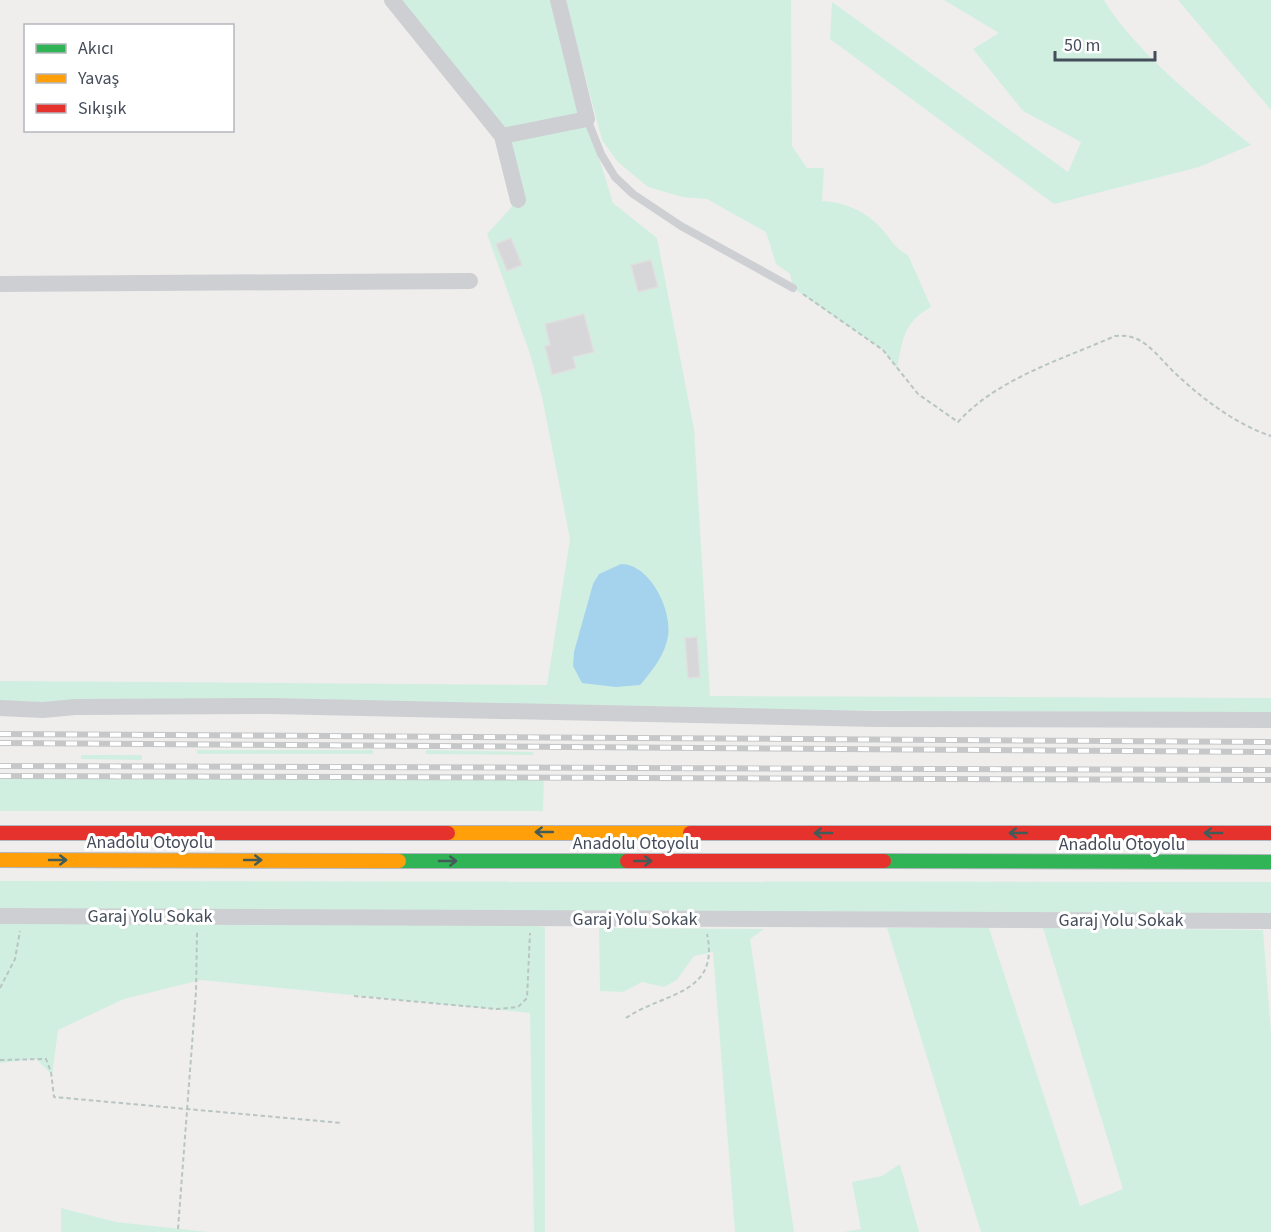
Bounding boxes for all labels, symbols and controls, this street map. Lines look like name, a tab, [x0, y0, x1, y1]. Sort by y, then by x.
legend	[24, 24, 234, 132]
scale bar	[1055, 24, 1156, 62]
text: 50 m	[1064, 33, 1100, 58]
text: Akıcı	[78, 36, 114, 61]
text: Yavaş	[77, 66, 119, 91]
text: Sıkışık	[78, 96, 126, 121]
one-way arrow	[534, 826, 554, 838]
one-way arrow	[813, 827, 833, 839]
one-way arrow	[1008, 827, 1028, 839]
one-way arrow	[1203, 827, 1223, 839]
street label: Anadolu Otoyolu	[87, 830, 213, 855]
street label: Anadolu Otoyolu	[573, 831, 699, 856]
street label: Anadolu Otoyolu	[1059, 832, 1185, 857]
one-way arrow	[48, 854, 68, 866]
one-way arrow	[243, 854, 263, 866]
one-way arrow	[438, 855, 458, 866]
one-way arrow	[633, 855, 653, 867]
street label: Garaj Yolu Sokak	[88, 904, 212, 929]
street label: Garaj Yolu Sokak	[573, 907, 697, 932]
street label: Garaj Yolu Sokak	[1059, 908, 1183, 933]

